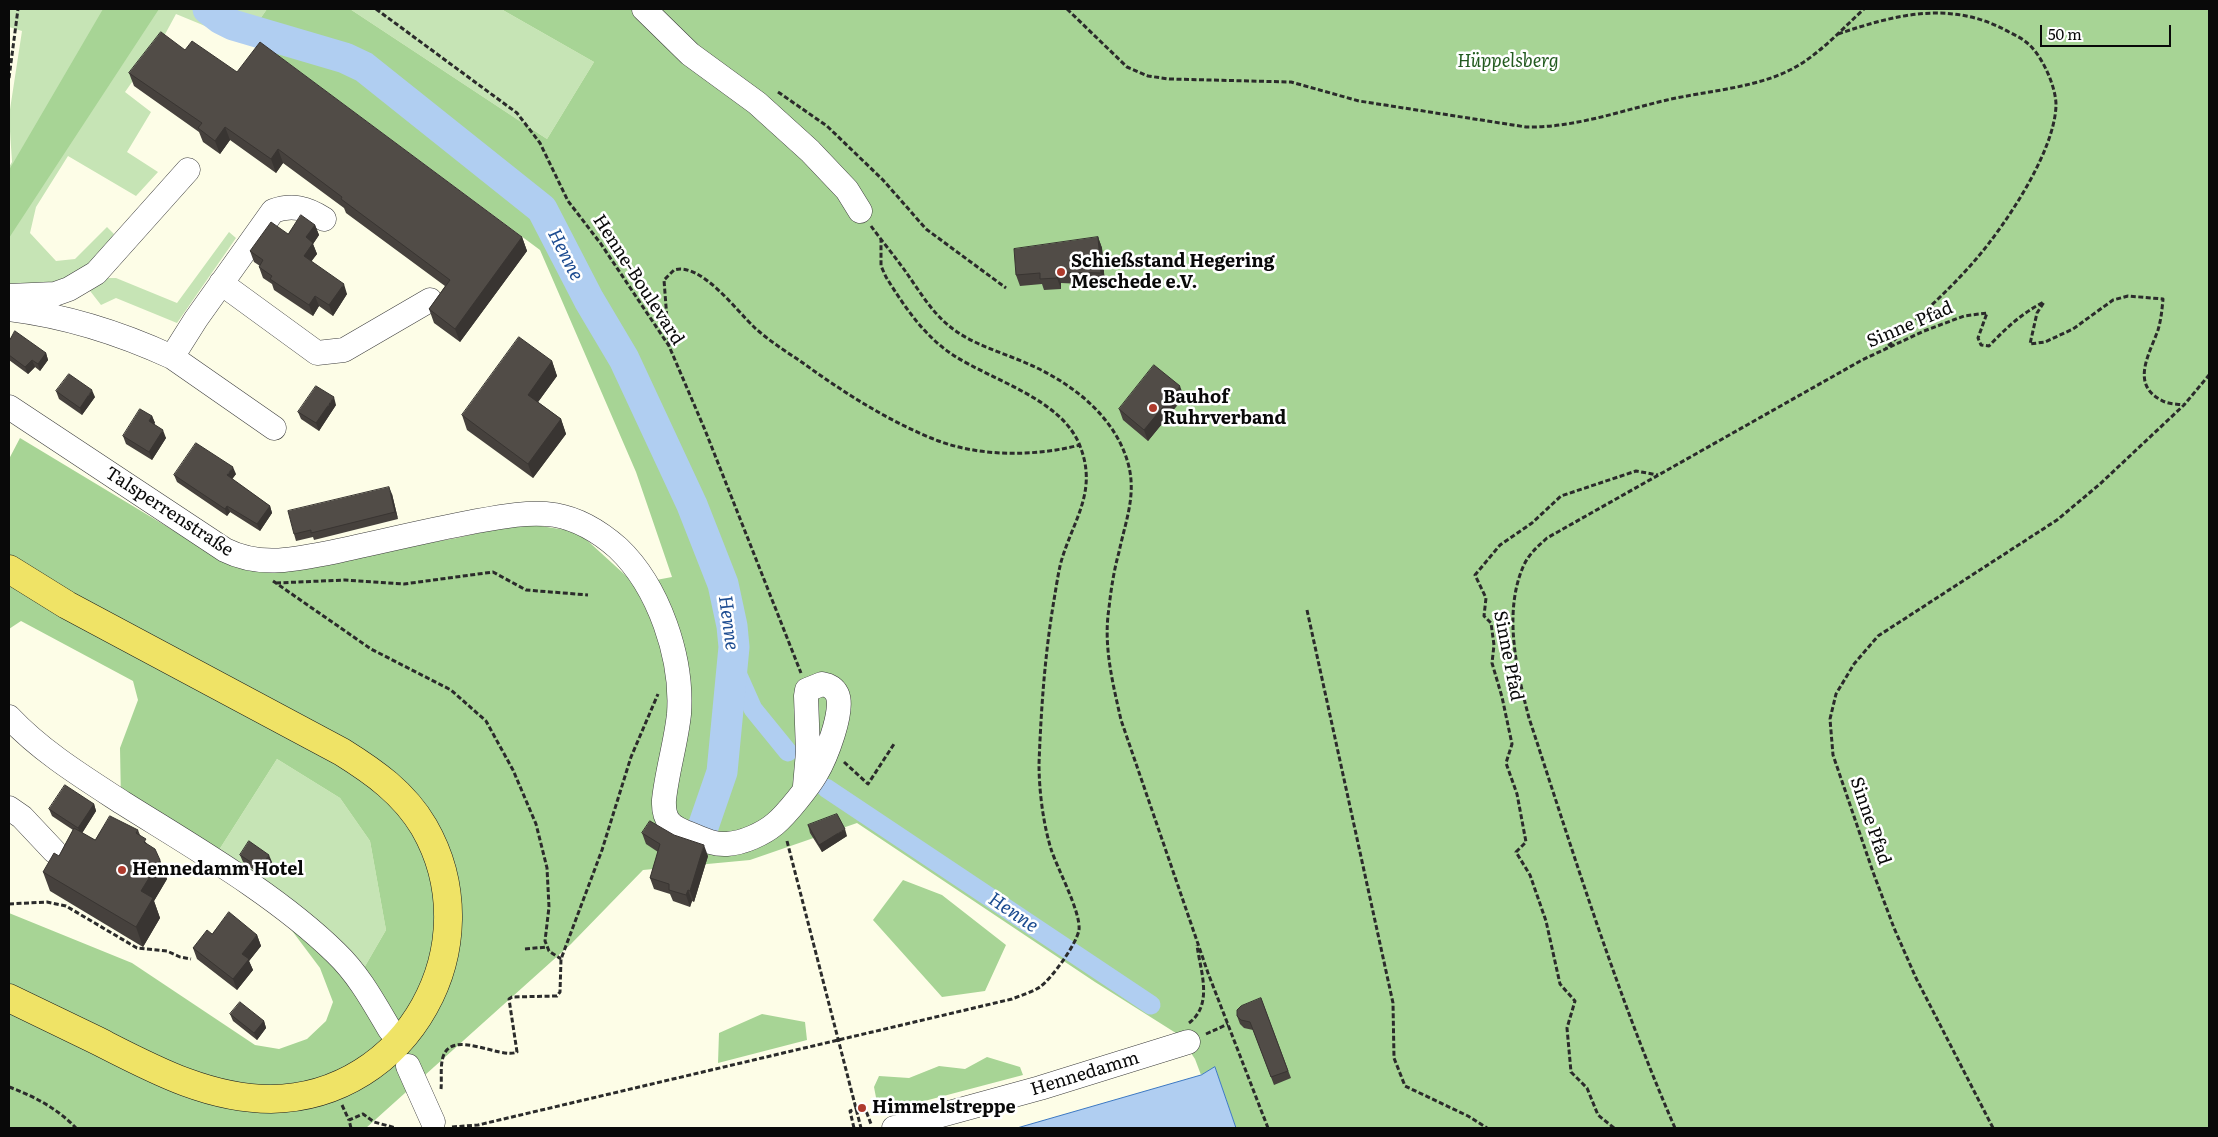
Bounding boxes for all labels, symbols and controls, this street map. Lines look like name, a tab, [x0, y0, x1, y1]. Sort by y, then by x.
scale bar	[2043, 15, 2174, 47]
text: 50 m	[2048, 22, 2082, 45]
park label: Hüppelsberg	[1457, 51, 1559, 73]
street label: Henne-Boulevard	[588, 211, 688, 349]
water label: Henne	[542, 225, 588, 285]
place label: Schießstand Hegering Meschede e.V.	[1071, 251, 1275, 294]
marker: Schießstand Hegering Meschede e.V.	[1055, 266, 1067, 278]
street label: Sinne Pfad	[1864, 297, 1956, 353]
place label: Bauhof Ruhrverband	[1163, 387, 1286, 429]
marker: Bauhof Ruhrverband	[1147, 402, 1159, 414]
street label: Talsperrenstraße	[101, 463, 237, 561]
water label: Henne	[713, 594, 743, 652]
street label: Sinne Pfad	[1489, 609, 1527, 703]
street label: Sinne Pfad	[1845, 774, 1895, 868]
place label: Hennedamm Hotel	[132, 859, 304, 881]
marker: Hennedamm Hotel	[116, 864, 128, 876]
water label: Henne	[984, 888, 1042, 938]
street label: Hennedamm	[1028, 1047, 1142, 1101]
place label: Himmelstreppe	[872, 1097, 1016, 1119]
marker: Himmelstreppe	[856, 1102, 868, 1114]

